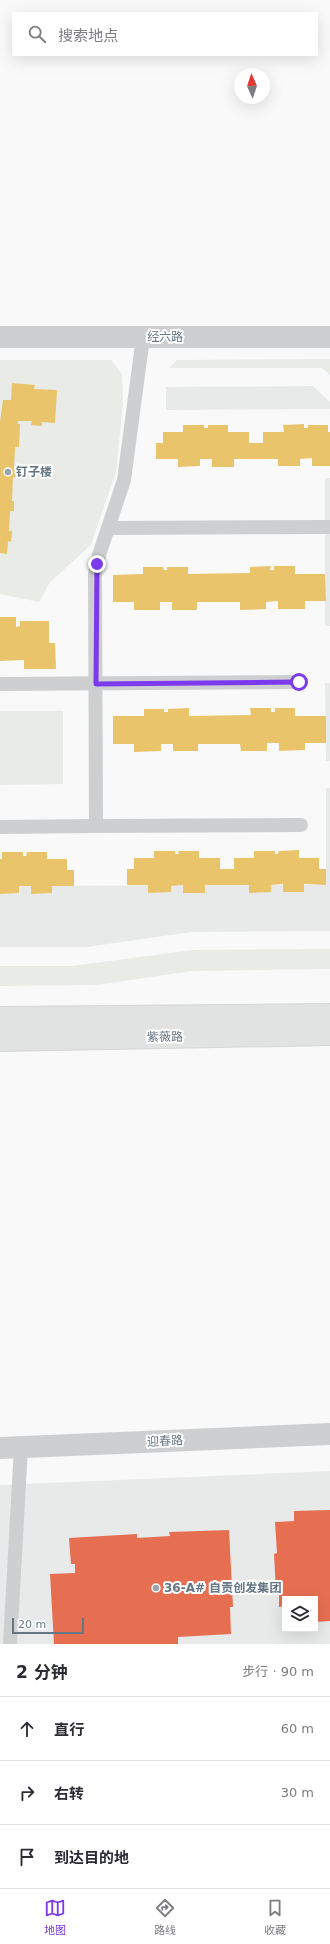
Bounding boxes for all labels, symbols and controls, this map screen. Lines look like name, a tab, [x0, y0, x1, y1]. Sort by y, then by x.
search box	[12, 12, 318, 56]
icon: search	[26, 23, 48, 45]
text: 搜索地点	[58, 27, 118, 45]
north arrow	[234, 68, 270, 104]
street label: 经六路	[147, 330, 183, 344]
place label: 钉子楼	[16, 465, 52, 479]
marker: 钉子楼	[3, 467, 13, 477]
route end	[88, 555, 106, 573]
route start	[290, 673, 308, 691]
street label: 紫薇路	[147, 1030, 183, 1044]
street label: 迎春路	[147, 1433, 183, 1449]
place label: 36-A# 自贡创发集团	[164, 1581, 281, 1595]
marker: 36-A# 自贡创发集团	[151, 1583, 161, 1593]
map controls	[282, 1596, 318, 1632]
button: layers	[282, 1596, 318, 1632]
scale bar	[12, 1616, 84, 1635]
text: 20 m	[18, 1618, 46, 1631]
text: 2 分钟	[16, 1662, 68, 1682]
text: 步行 · 90 m	[242, 1664, 314, 1679]
icon: ahead	[16, 1718, 38, 1740]
text: 直行	[54, 1721, 84, 1739]
text: 60 m	[281, 1721, 314, 1736]
icon: right	[16, 1782, 38, 1804]
text: 右转	[54, 1785, 84, 1803]
text: 30 m	[281, 1785, 314, 1800]
icon: arrive	[16, 1846, 38, 1868]
text: 到达目的地	[54, 1849, 129, 1867]
tab: 地图	[44, 1897, 66, 1937]
tab: 路线	[154, 1897, 176, 1937]
tab: 收藏	[264, 1897, 286, 1937]

